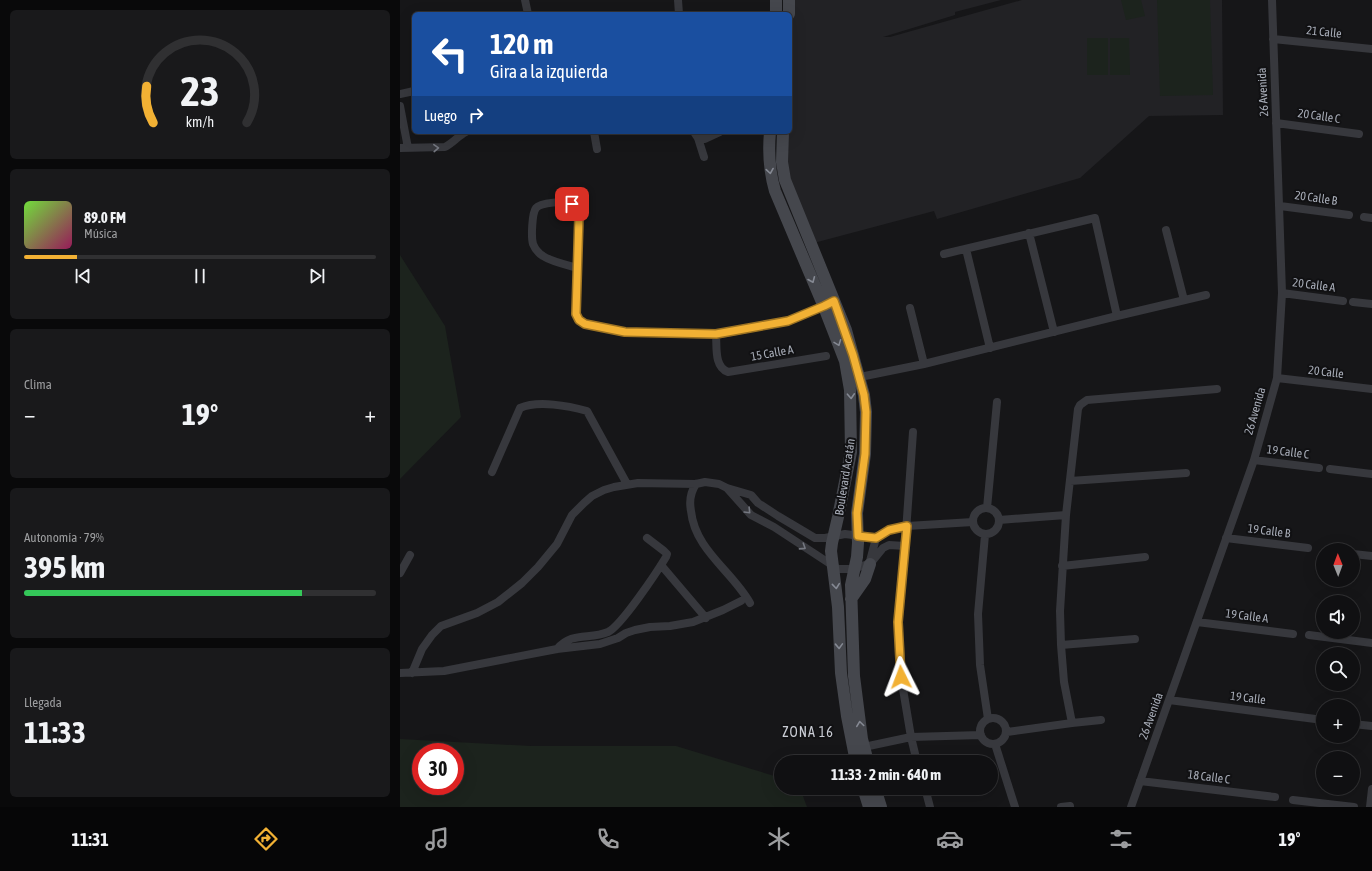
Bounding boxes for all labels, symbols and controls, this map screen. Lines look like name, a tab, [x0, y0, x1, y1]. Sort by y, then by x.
street label: 21 Calle	[1306, 23, 1342, 41]
icon: left	[424, 28, 476, 80]
text: 120 m	[490, 28, 553, 60]
text: Gira a la izquierda	[490, 61, 608, 82]
text: 23	[180, 67, 220, 115]
street label: 26 Avenida	[1255, 67, 1271, 117]
icon: right	[465, 104, 487, 126]
street label: 20 Calle C	[1297, 106, 1342, 126]
text: Luego	[424, 107, 457, 124]
text: km/h	[186, 113, 214, 129]
one-way arrow	[433, 143, 439, 152]
one-way arrow	[765, 168, 774, 174]
pin	[555, 187, 589, 221]
street label: 20 Calle B	[1294, 188, 1339, 208]
icon: arrive	[561, 193, 583, 215]
text: 89.0 FM	[84, 209, 126, 226]
text: Música	[84, 226, 117, 241]
icon: previous	[72, 265, 94, 287]
icon: pause	[189, 265, 211, 287]
icon: next	[306, 265, 328, 287]
one-way arrow	[807, 275, 815, 283]
street label: 20 Calle A	[1292, 275, 1336, 295]
one-way arrow	[833, 339, 841, 346]
street label: 15 Calle A	[750, 342, 795, 364]
street label: 20 Calle	[1307, 363, 1345, 381]
text: Clima	[24, 377, 52, 392]
street label: 26 Avenida	[1242, 386, 1268, 436]
one-way arrow	[846, 393, 855, 399]
text: 19°	[182, 397, 218, 431]
text: −	[24, 401, 35, 427]
text: +	[365, 401, 376, 427]
street label: Boulevard Acatán	[832, 438, 858, 516]
street label: 19 Calle C	[1266, 442, 1311, 462]
one-way arrow	[743, 506, 750, 514]
street label: 19 Calle B	[1247, 521, 1291, 541]
text: Autonomía · 79%	[24, 530, 104, 545]
one-way arrow	[799, 542, 806, 549]
north arrow	[1316, 543, 1360, 587]
map controls	[1316, 543, 1360, 795]
text: 395 km	[24, 550, 105, 584]
one-way arrow	[831, 583, 840, 589]
button: sound	[1316, 595, 1360, 639]
street label: 19 Calle A	[1225, 606, 1269, 626]
one-way arrow	[835, 643, 844, 649]
button: search	[1316, 647, 1360, 691]
position arrow	[880, 656, 922, 698]
street label: 19 Calle	[1229, 689, 1267, 707]
street label: 26 Avenida	[1136, 691, 1166, 741]
text: Llegada	[24, 695, 62, 710]
button: +	[1316, 699, 1360, 743]
text: 11:33	[24, 715, 86, 749]
one-way arrow	[856, 721, 865, 727]
district label: ZONA 16	[782, 724, 834, 740]
speed limit sign: 30	[412, 743, 464, 795]
button: −	[1316, 751, 1360, 795]
text: 11:33 · 2 min · 640 m	[831, 766, 941, 783]
street label: 18 Calle C	[1187, 767, 1232, 787]
icon: directions	[252, 825, 280, 853]
icon: music	[423, 825, 451, 853]
icon: phone	[594, 825, 622, 853]
icon: climate	[765, 825, 793, 853]
icon: car	[936, 825, 964, 853]
icon: filters	[1107, 825, 1135, 853]
text: 11:31	[72, 829, 109, 850]
text: 19°	[1278, 829, 1300, 850]

